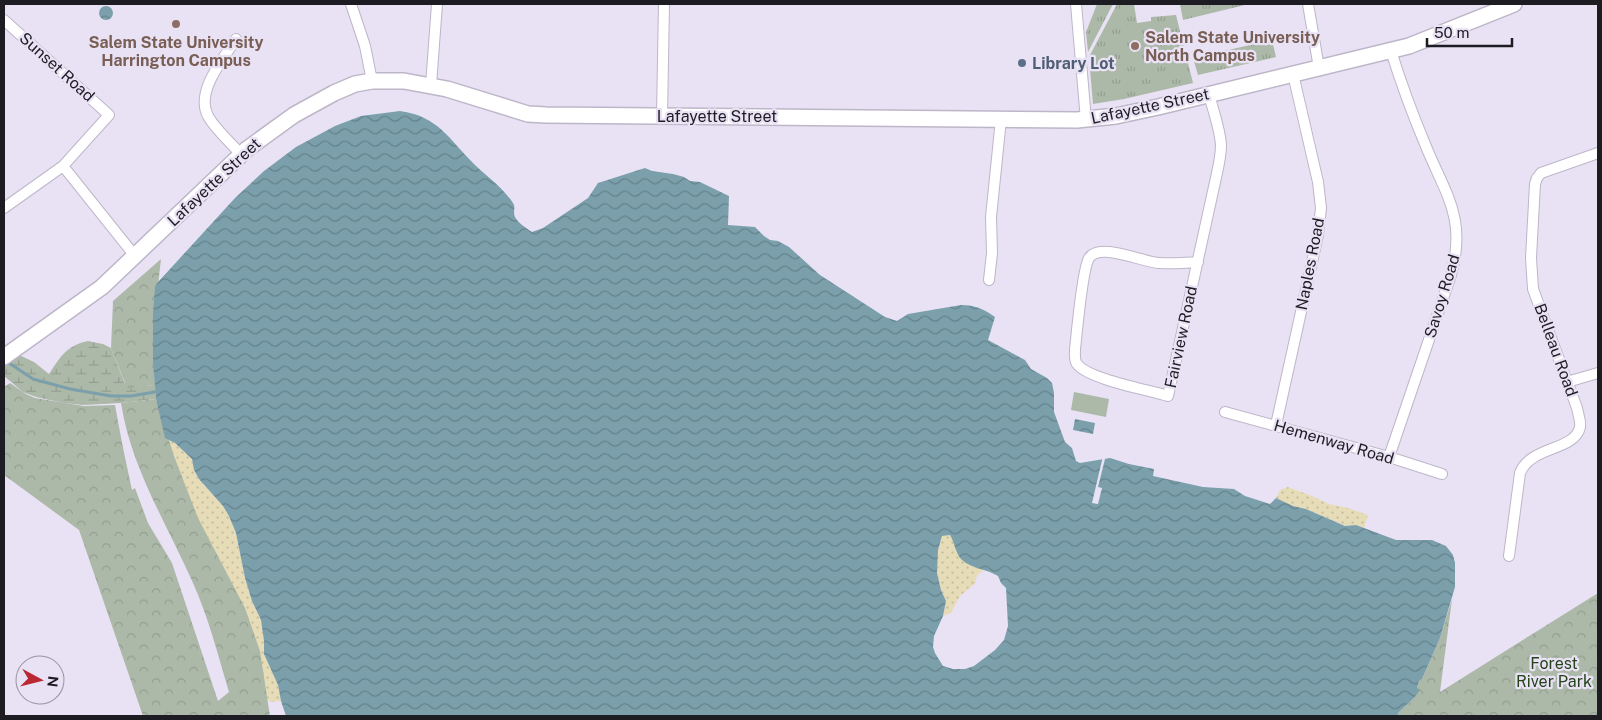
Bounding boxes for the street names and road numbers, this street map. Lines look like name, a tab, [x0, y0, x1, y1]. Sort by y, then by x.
street label: Sunset Road	[16, 28, 98, 106]
street label: Lafayette Street	[1089, 84, 1211, 128]
street label: Lafayette Street	[657, 107, 777, 126]
street label: Lafayette Street	[163, 134, 265, 230]
street label: Naples Road	[1292, 216, 1328, 312]
street label: Savoy Road	[1420, 252, 1464, 340]
street label: Fairview Road	[1161, 284, 1201, 390]
street label: Belleau Road	[1530, 301, 1582, 399]
street label: Hemenway Road	[1272, 416, 1396, 468]

